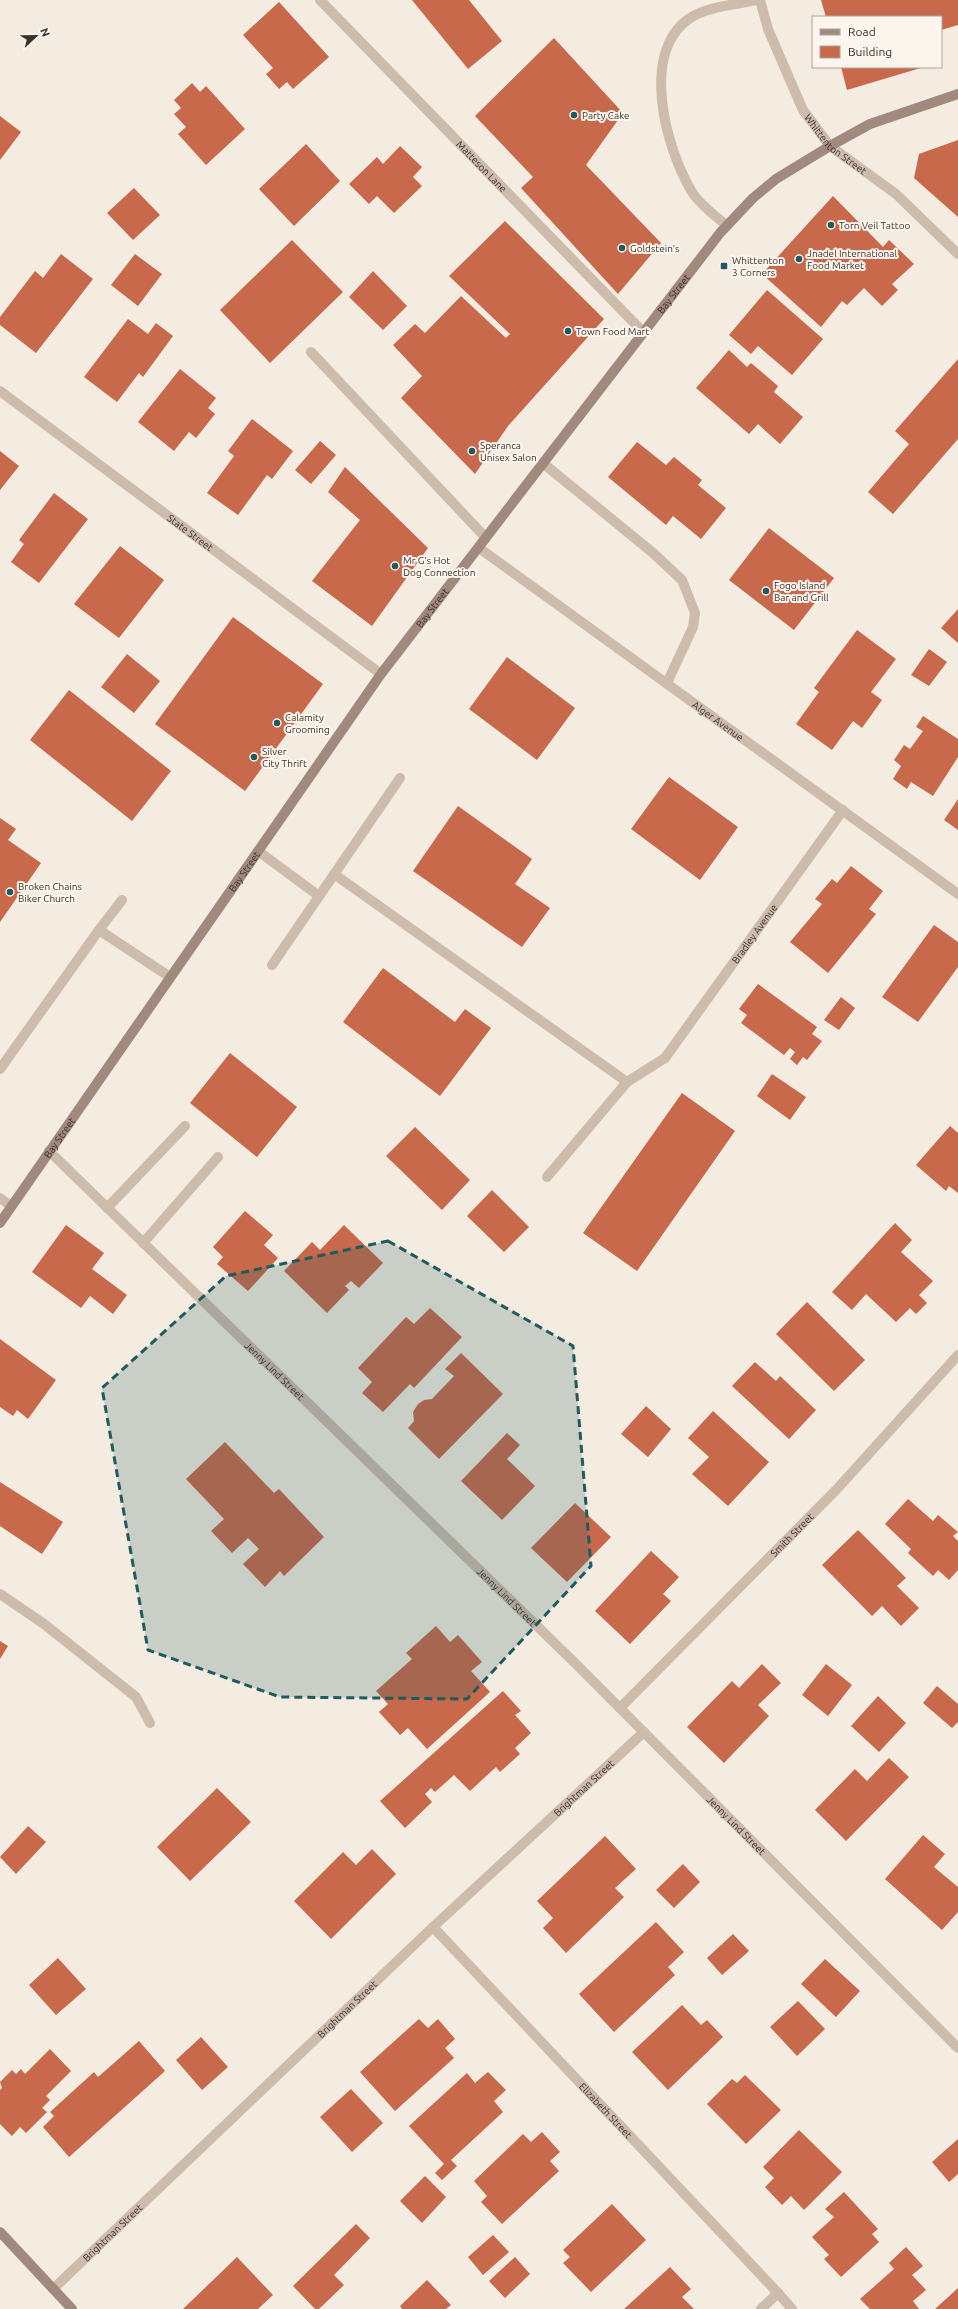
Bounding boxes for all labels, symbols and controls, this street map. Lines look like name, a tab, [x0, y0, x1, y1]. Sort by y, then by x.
north arrow	[16, 16, 56, 56]
legend	[812, 16, 942, 68]
text: Road	[848, 25, 876, 38]
text: N	[38, 26, 52, 38]
text: Building	[848, 45, 892, 58]
marker: Party Cake	[569, 110, 579, 120]
place label: Party Cake	[582, 110, 630, 121]
street label: Whittenton Street	[803, 112, 869, 176]
street label: Matteson Lane	[454, 138, 509, 194]
marker: Torn Veil Tattoo	[826, 220, 836, 230]
place label: Torn Veil Tattoo	[839, 220, 911, 231]
marker: Goldstein's	[617, 243, 627, 253]
place label: Goldstein's	[630, 243, 679, 254]
place label: Jnadel International Food Market	[807, 248, 897, 271]
marker: Jnadel International Food Market	[794, 254, 804, 264]
place label: Whittenton 3 Corners	[732, 255, 784, 278]
marker: Whittenton 3 Corners	[719, 261, 729, 271]
street label: Bay Street	[655, 272, 692, 315]
marker: Town Food Mart	[563, 326, 573, 336]
place label: Town Food Mart	[576, 326, 649, 337]
place label: Speranca Unisex Salon	[480, 440, 537, 463]
marker: Speranca Unisex Salon	[467, 446, 477, 456]
street label: State Street	[165, 512, 215, 553]
place label: Mr G's Hot Dog Connection	[403, 555, 475, 578]
marker: Mr G's Hot Dog Connection	[390, 561, 400, 571]
place label: Fogo Island Bar and Grill	[774, 580, 829, 603]
street label: Bay Street	[413, 586, 451, 629]
marker: Fogo Island Bar and Grill	[761, 586, 771, 596]
street label: Alger Avenue	[690, 699, 746, 743]
place label: Calamity Grooming	[285, 712, 330, 735]
marker: Calamity Grooming	[272, 718, 282, 728]
place label: Silver City Thrift	[262, 746, 307, 769]
marker: Silver City Thrift	[249, 752, 259, 762]
street label: Bay Street	[226, 849, 262, 894]
place label: Broken Chains Biker Church	[18, 881, 82, 904]
marker: Broken Chains Biker Church	[5, 887, 15, 897]
street label: Bradley Avenue	[729, 902, 779, 965]
street label: Bay Street	[41, 1115, 77, 1160]
street label: Jenny Lind Street	[243, 1339, 307, 1402]
street label: Smith Street	[768, 1511, 815, 1559]
street label: Jenny Lind Street	[475, 1565, 539, 1628]
street label: Brightman Street	[551, 1757, 616, 1818]
street label: Jenny Lind Street	[705, 1794, 768, 1857]
street label: Brightman Street	[315, 1978, 379, 2040]
street label: Elizabeth Street	[577, 2081, 634, 2140]
street label: Brightman Street	[80, 2202, 144, 2263]

